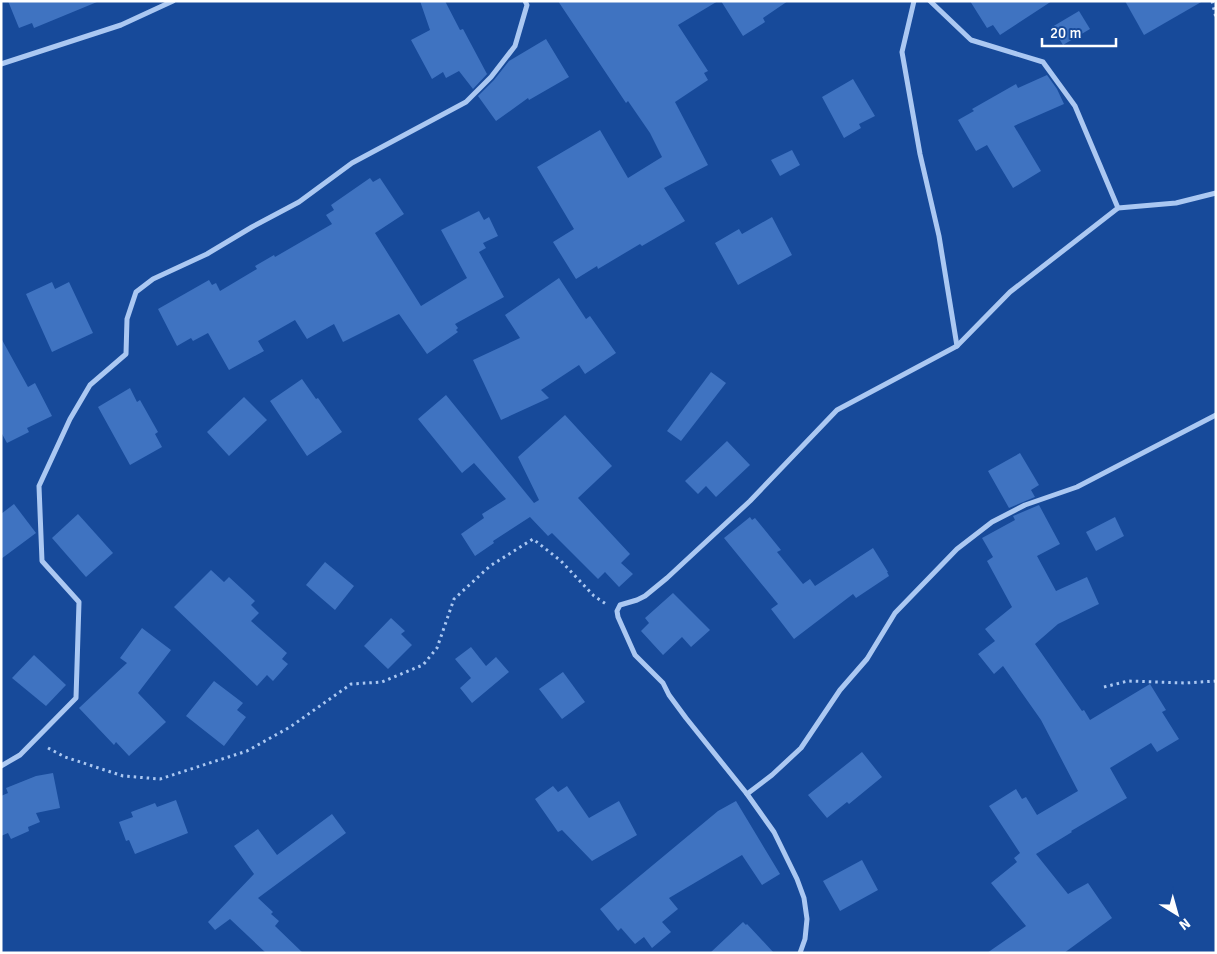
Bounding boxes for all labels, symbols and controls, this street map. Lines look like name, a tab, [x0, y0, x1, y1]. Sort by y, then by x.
scale bar	[1042, 15, 1116, 47]
text: 20 m	[1050, 24, 1081, 42]
north arrow	[1152, 889, 1202, 939]
text: N	[1176, 914, 1194, 934]

